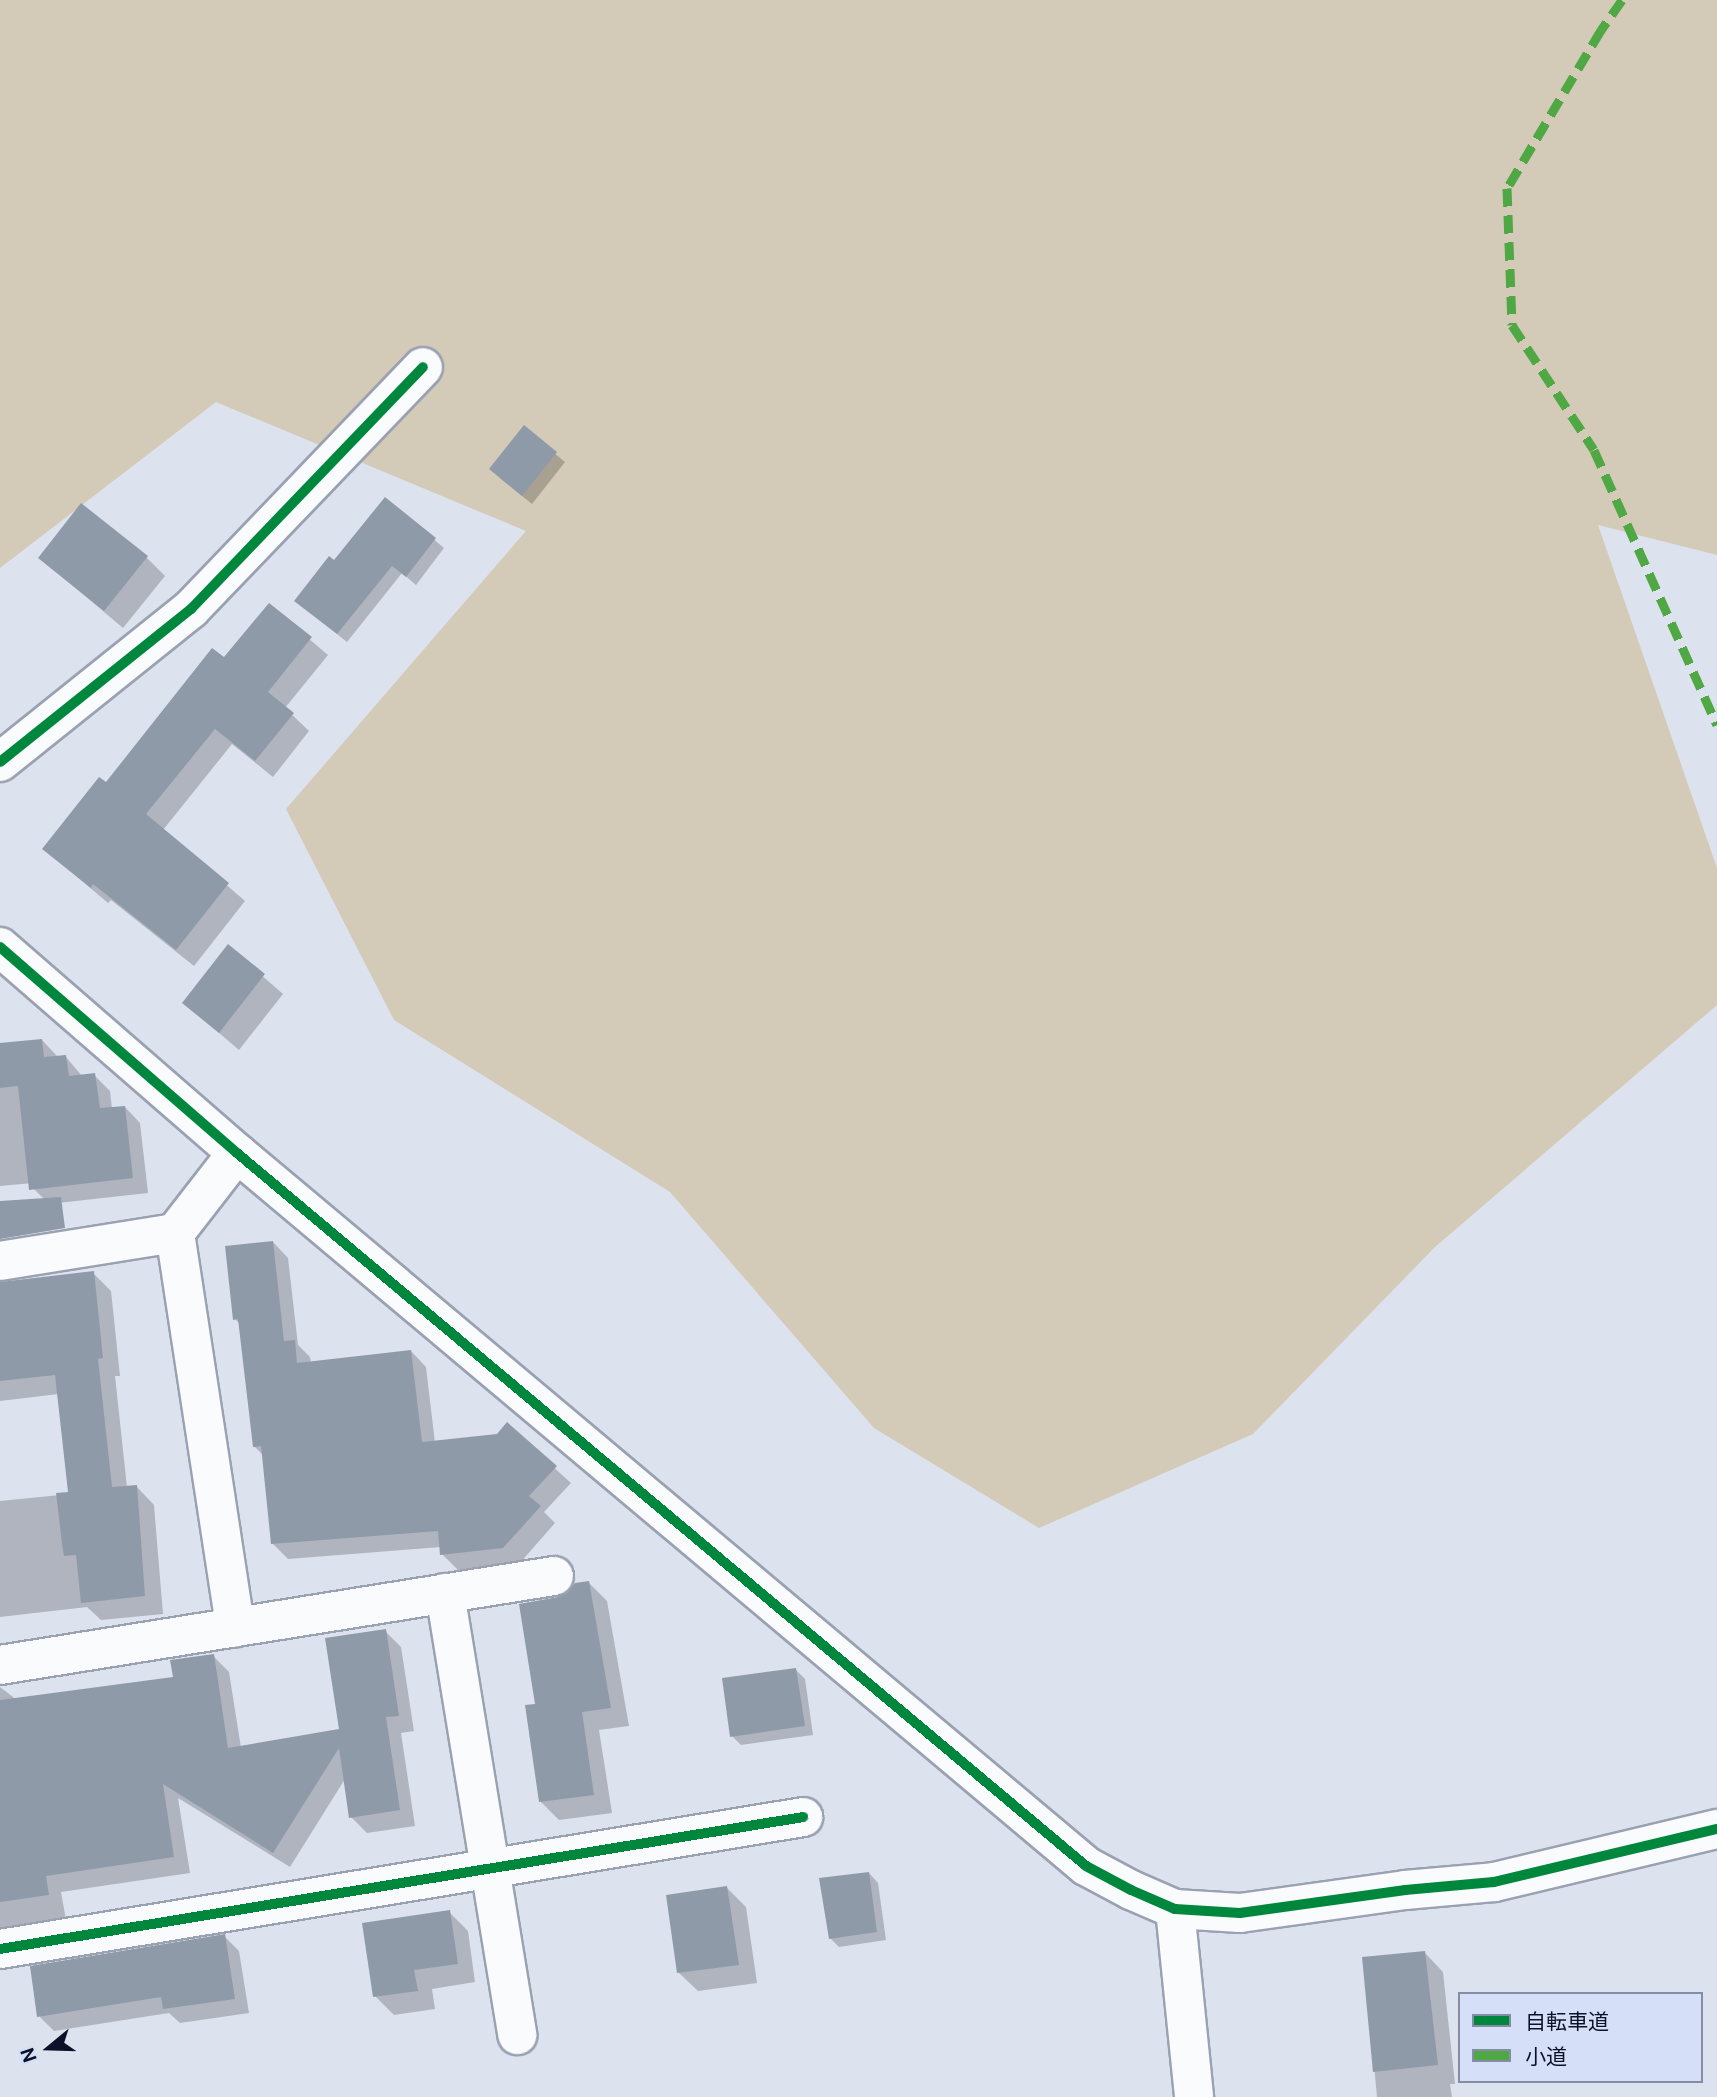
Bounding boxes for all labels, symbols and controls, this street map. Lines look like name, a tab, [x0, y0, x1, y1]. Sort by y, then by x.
legend	[1458, 1992, 1703, 2083]
text: 自転車道	[1525, 2008, 1609, 2036]
north arrow	[14, 2013, 84, 2083]
text: 小道	[1525, 2043, 1567, 2071]
text: N	[15, 2044, 43, 2066]

